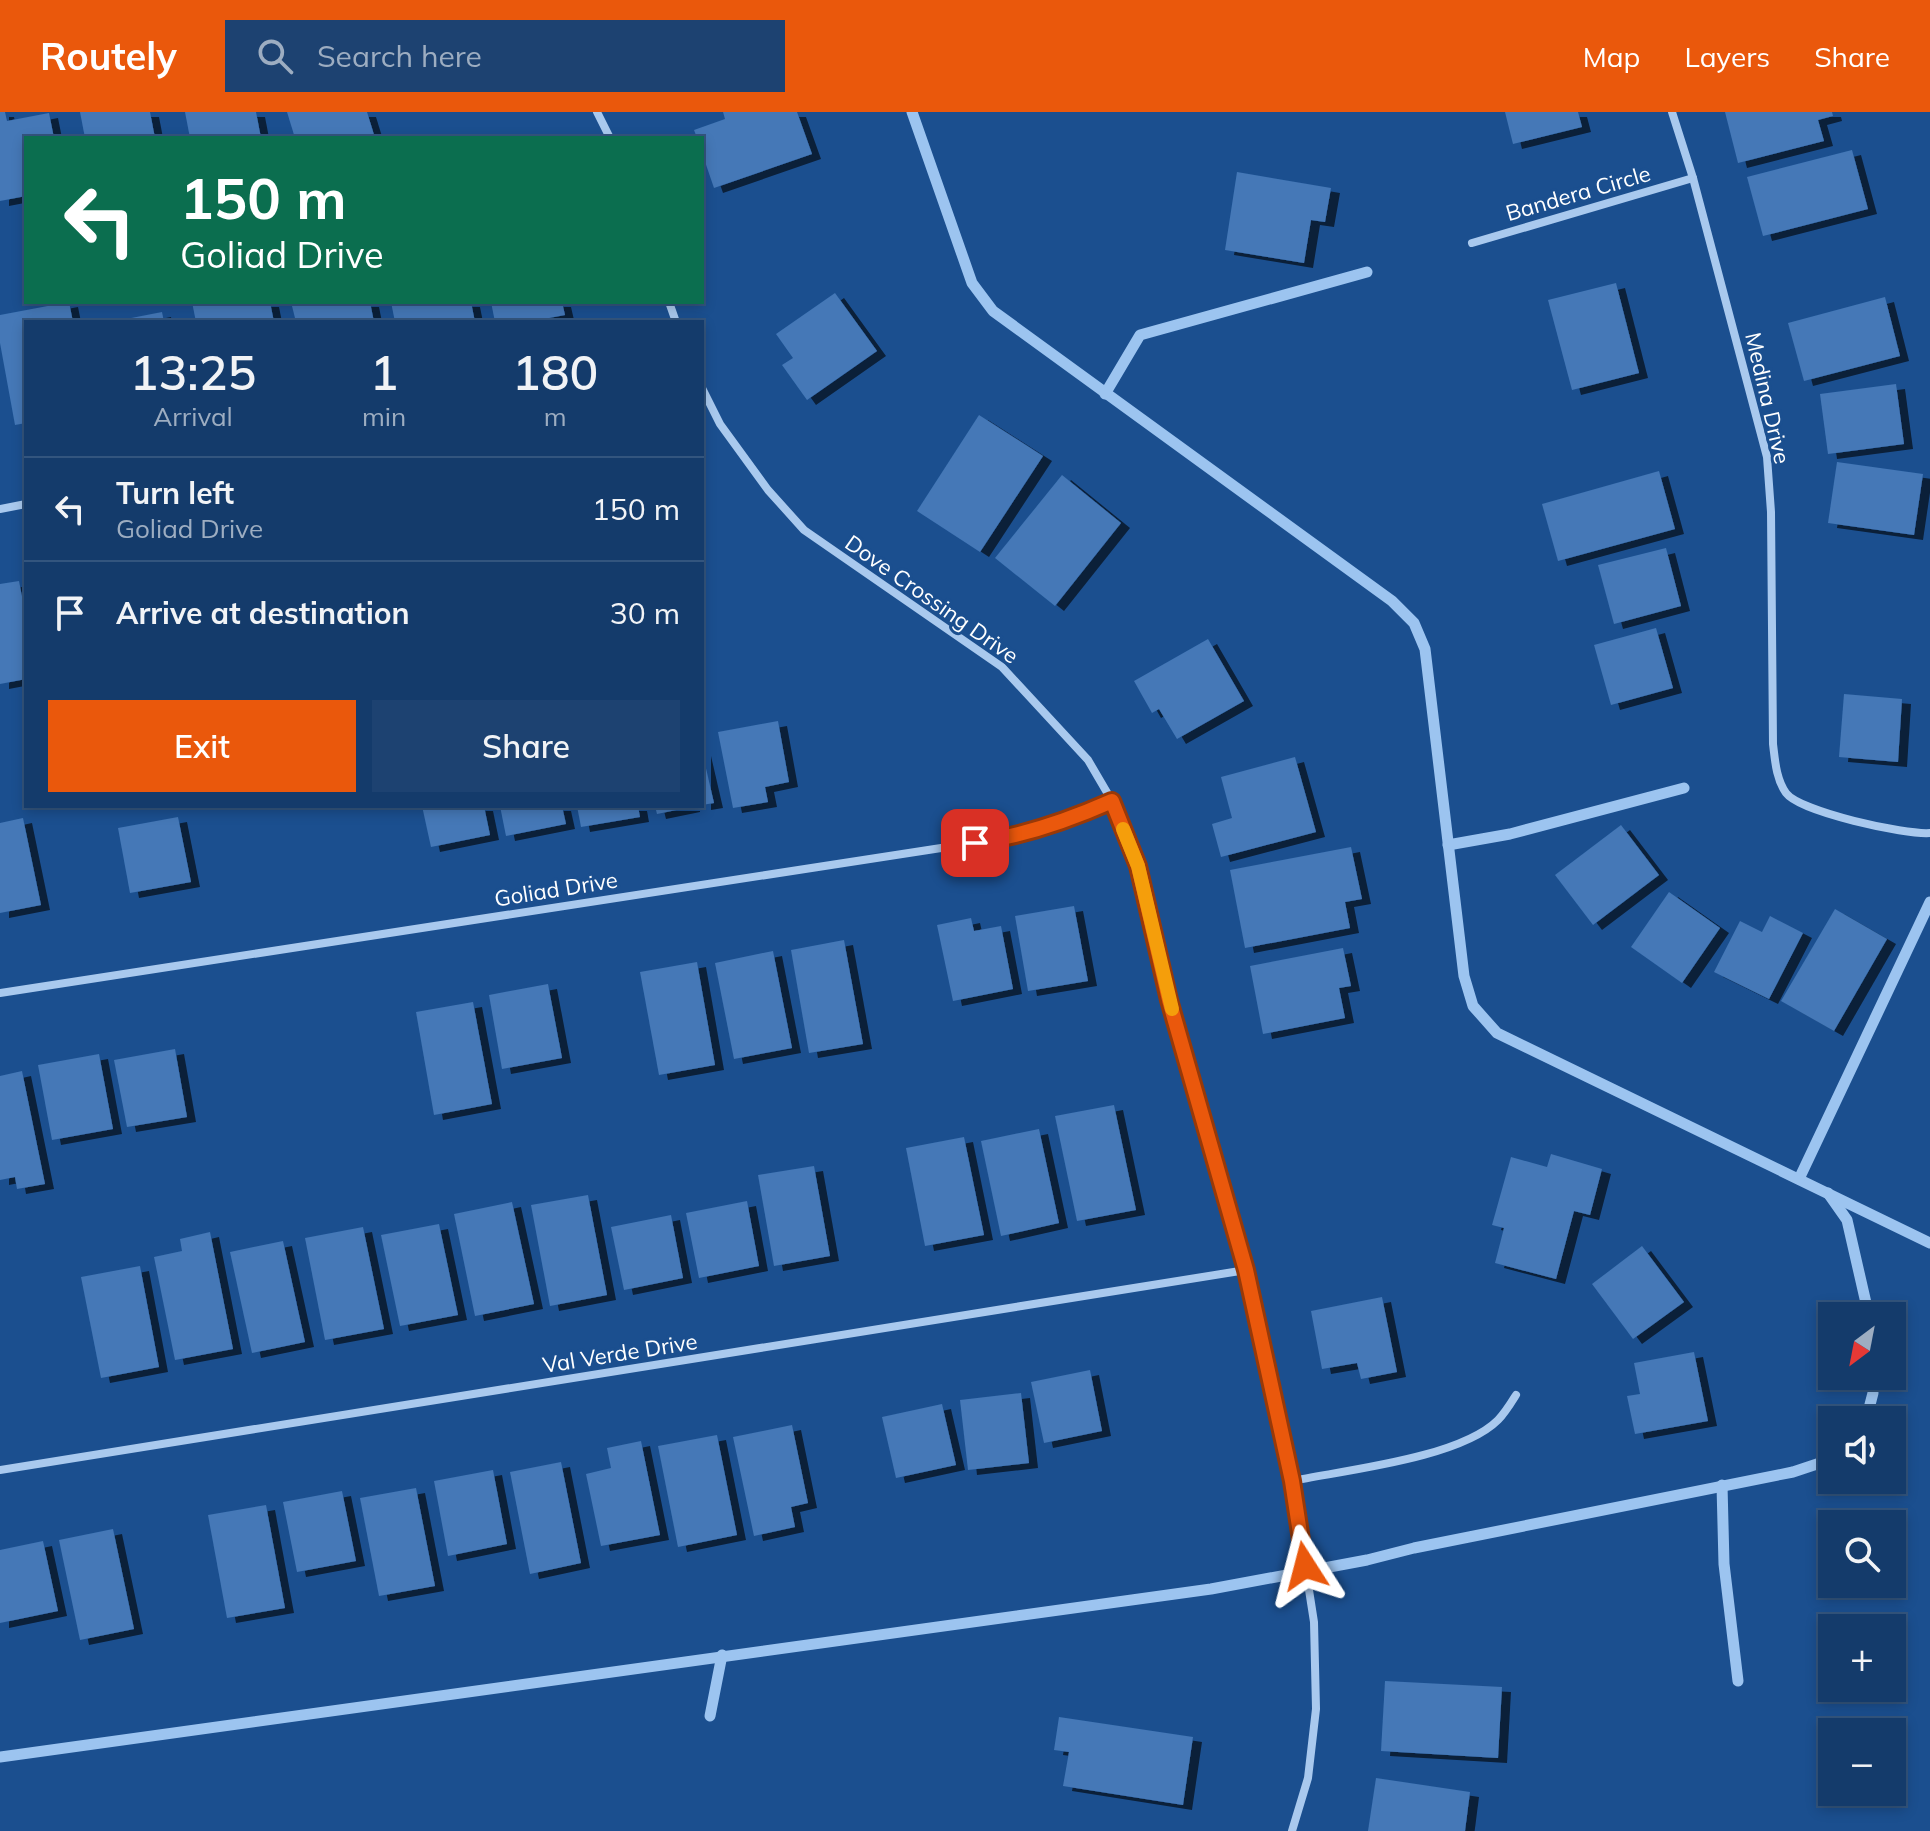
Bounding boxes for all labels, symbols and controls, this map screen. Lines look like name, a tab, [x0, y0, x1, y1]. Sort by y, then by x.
search box	[225, 20, 785, 92]
text: Routely	[40, 32, 177, 80]
icon: search	[253, 34, 297, 78]
text: Search here	[317, 37, 482, 75]
text: Map	[1583, 39, 1640, 74]
text: Layers	[1684, 39, 1770, 74]
text: Share	[1814, 39, 1890, 74]
street label: Bandera Circle	[1502, 159, 1654, 227]
text: 150 m	[180, 163, 347, 233]
icon: left	[48, 168, 152, 272]
text: Goliad Drive	[180, 232, 384, 277]
street label: Medina Drive	[1739, 329, 1797, 467]
text: 13:25	[130, 342, 256, 402]
text: 1	[370, 342, 398, 402]
text: 180	[512, 342, 598, 402]
text: Arrival	[153, 400, 233, 433]
text: min	[362, 400, 406, 433]
text: m	[544, 400, 567, 433]
text: Turn left	[116, 474, 234, 512]
icon: left	[48, 487, 92, 531]
text: 150 m	[592, 490, 680, 528]
text: Goliad Drive	[116, 512, 263, 545]
street label: Dove Crossing Drive	[840, 529, 1024, 669]
icon: arrive	[48, 591, 92, 635]
text: Arrive at destination	[116, 594, 410, 632]
text: 30 m	[610, 594, 680, 632]
button: Exit	[48, 700, 356, 792]
button: Share	[372, 700, 680, 792]
pin	[941, 809, 1009, 877]
icon: arrive	[953, 821, 997, 865]
street label: Goliad Drive	[492, 865, 620, 913]
north arrow	[1818, 1302, 1906, 1390]
map controls	[1818, 1302, 1906, 1806]
street label: Val Verde Drive	[541, 1327, 699, 1379]
button: sound	[1818, 1406, 1906, 1494]
button: search	[1818, 1510, 1906, 1598]
position arrow	[1263, 1524, 1347, 1608]
button: +	[1818, 1614, 1906, 1702]
button: −	[1818, 1718, 1906, 1806]

